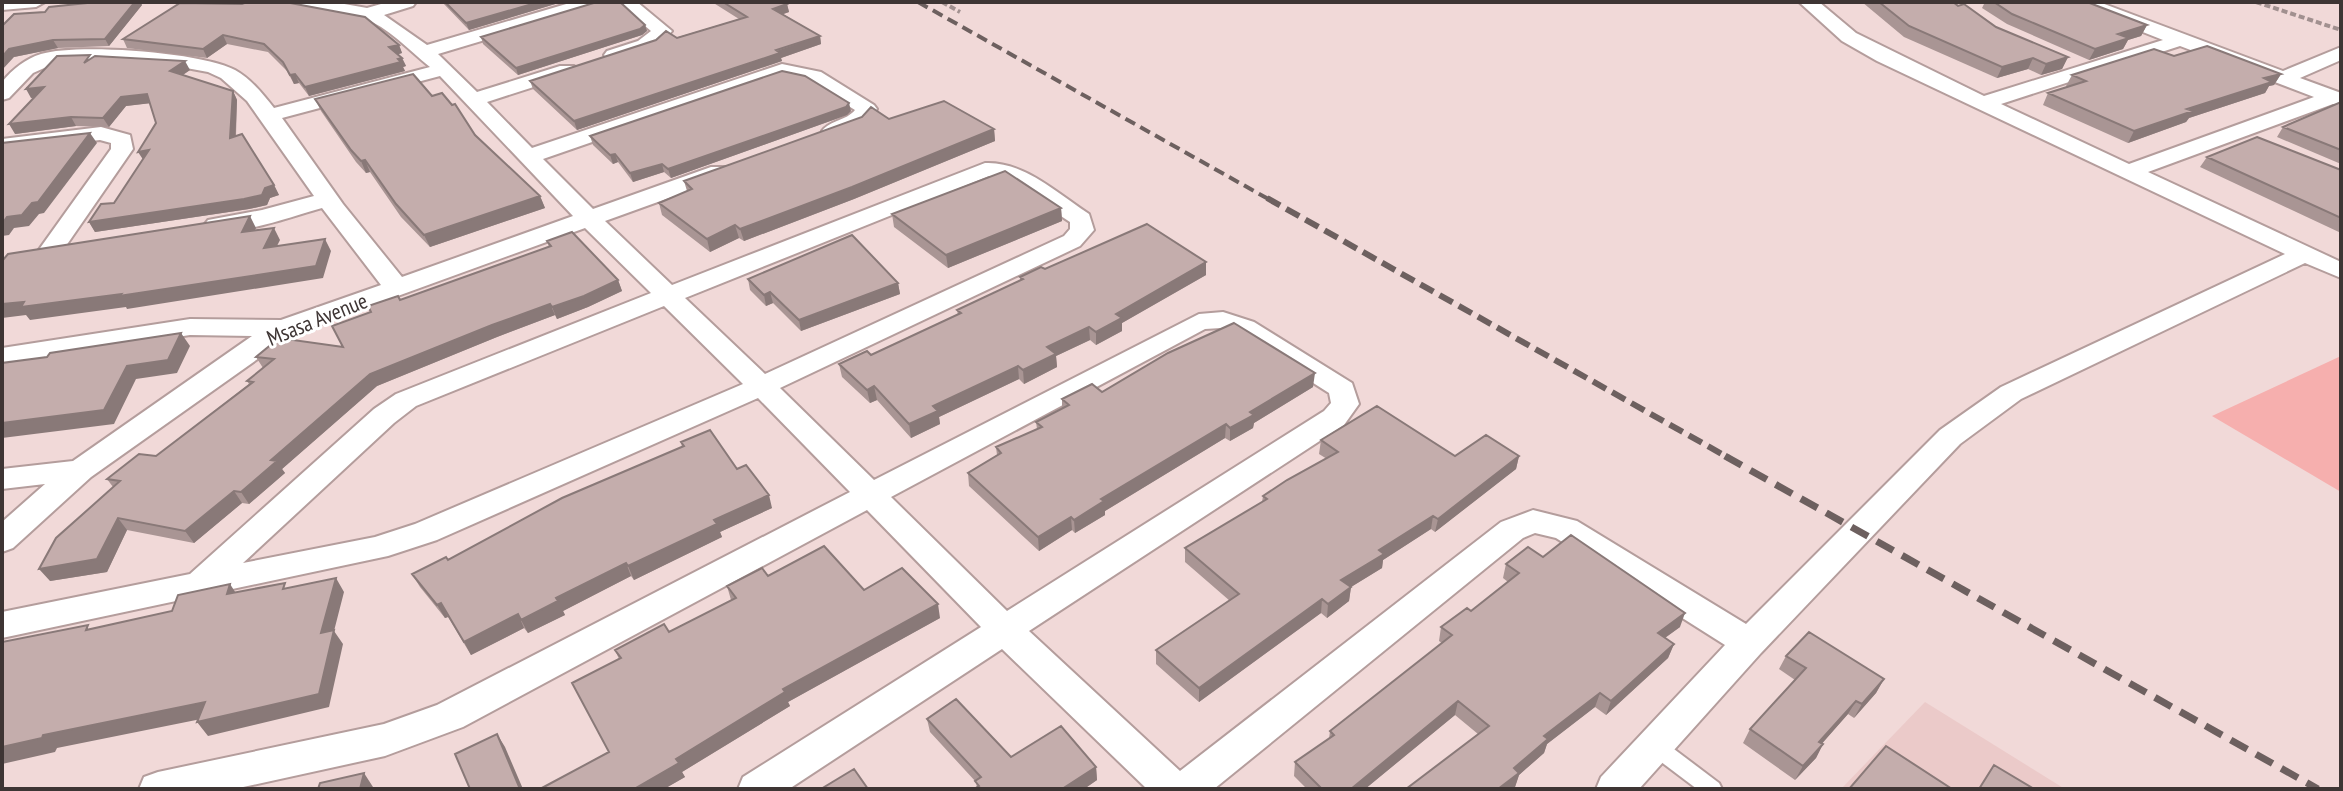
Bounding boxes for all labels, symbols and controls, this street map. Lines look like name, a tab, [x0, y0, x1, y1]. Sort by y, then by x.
street label: Msasa Avenue	[263, 286, 371, 352]

